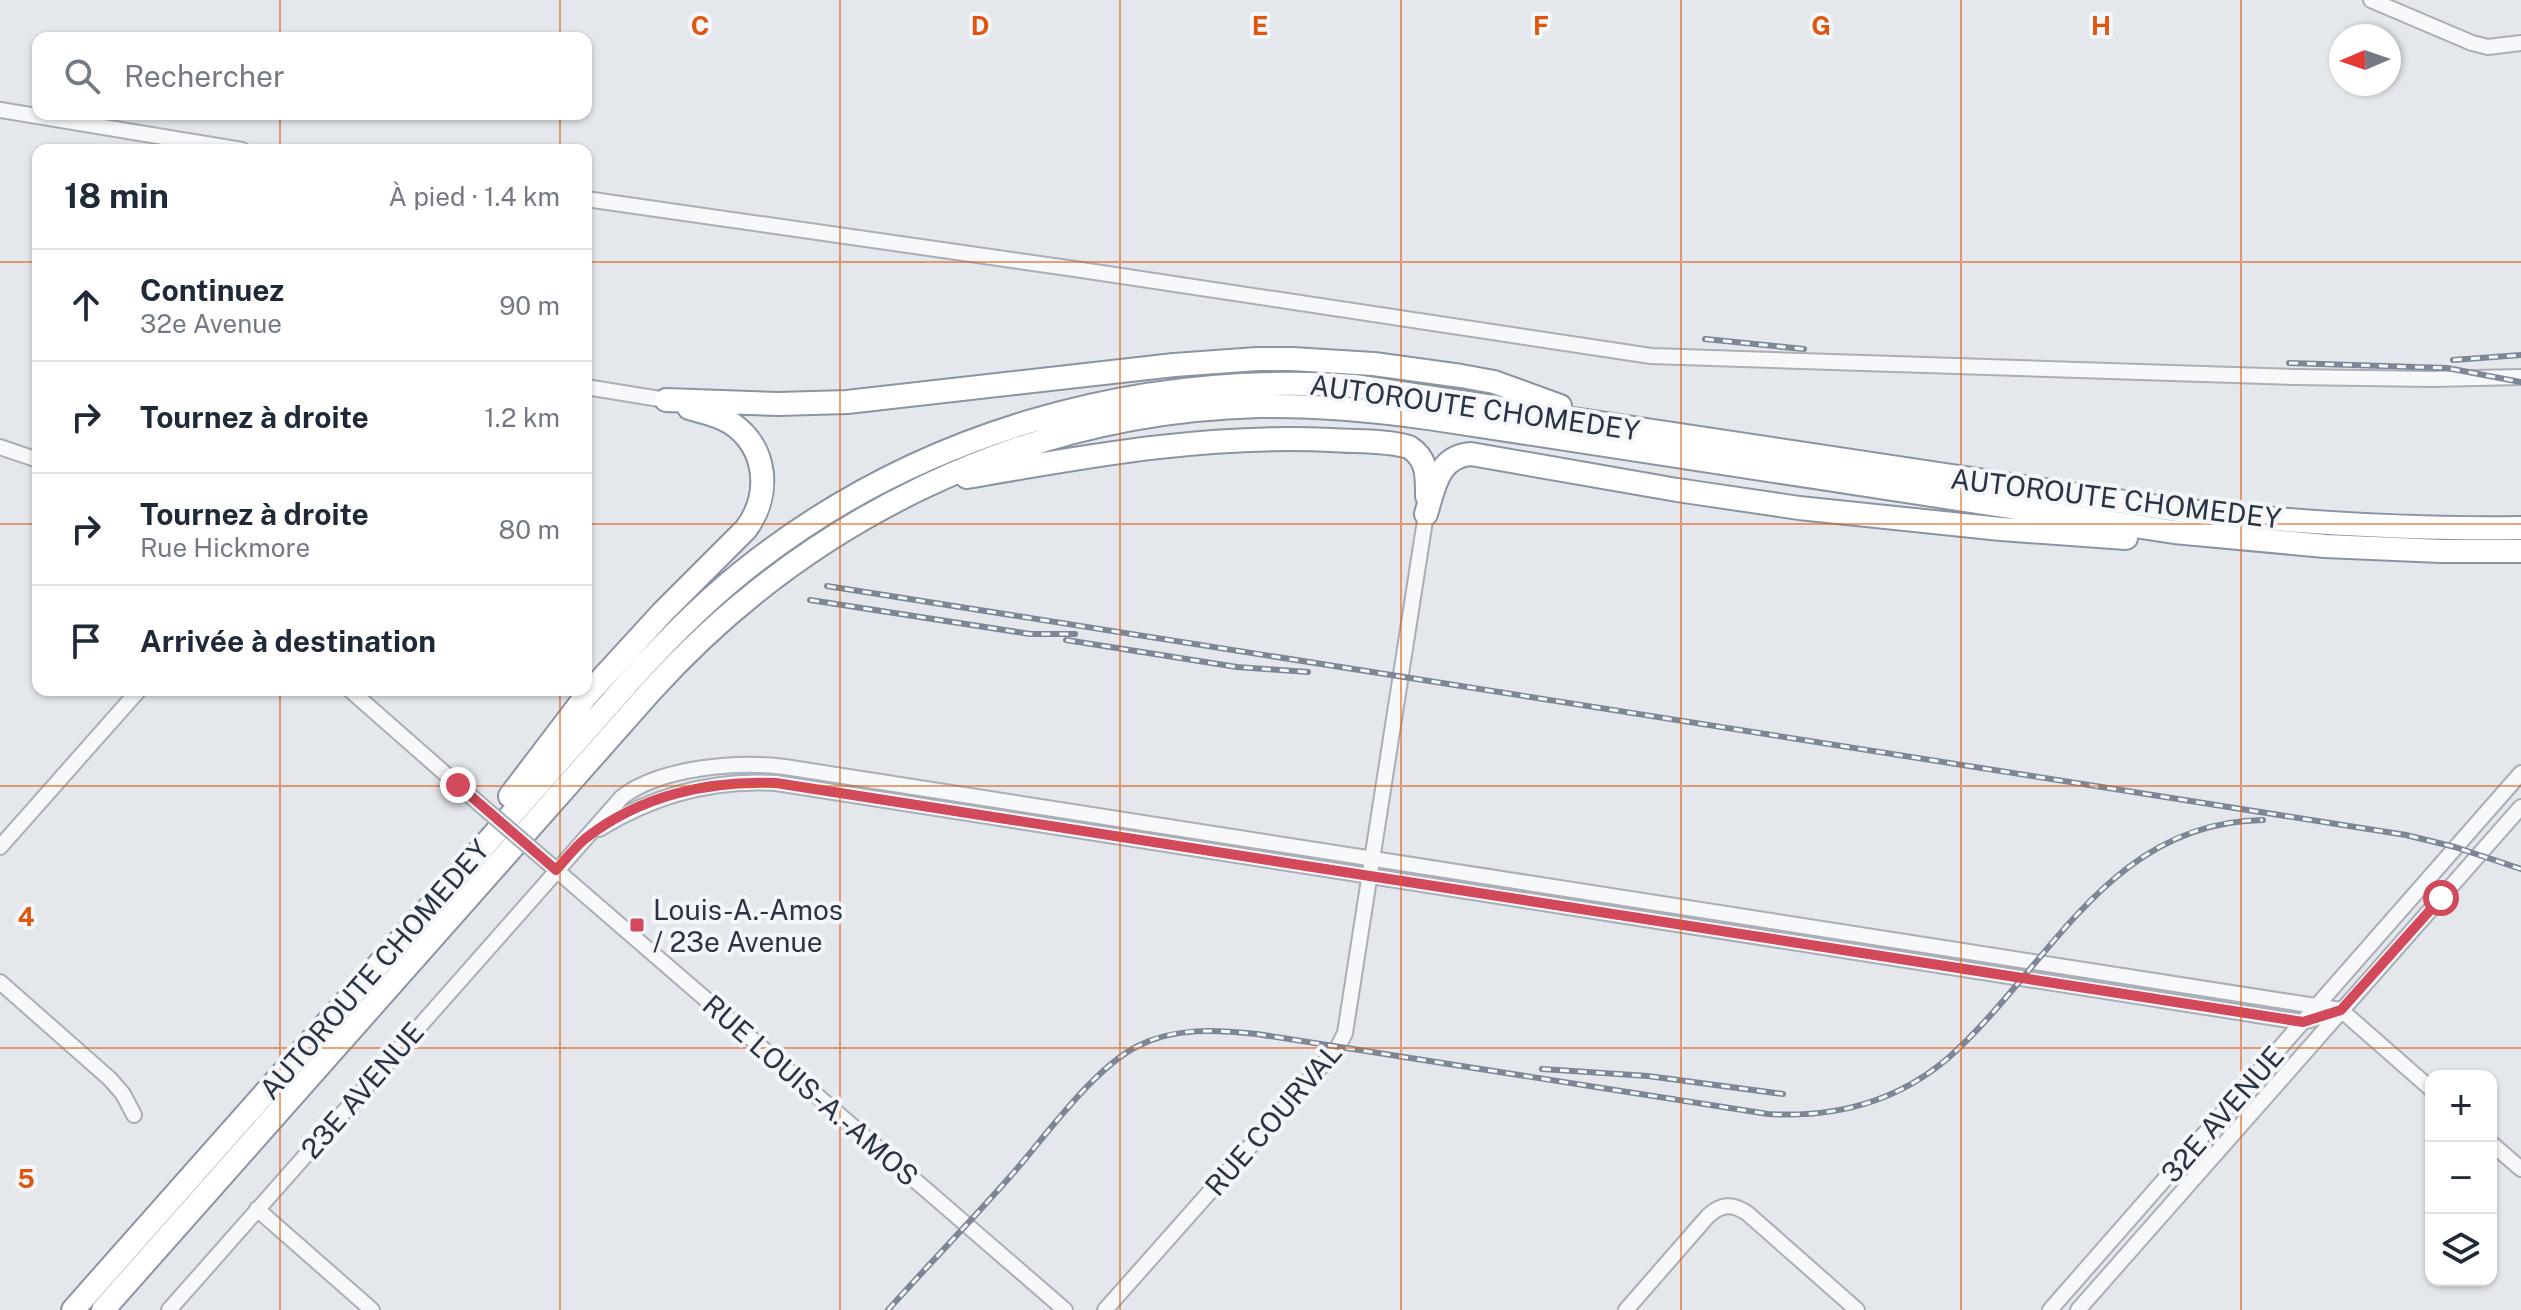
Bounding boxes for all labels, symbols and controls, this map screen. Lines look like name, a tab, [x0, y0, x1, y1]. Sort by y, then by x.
text: C	[691, 10, 709, 41]
text: D	[971, 10, 989, 41]
text: E	[1252, 10, 1268, 41]
text: F	[1533, 10, 1549, 41]
text: G	[1811, 10, 1831, 41]
text: H	[2091, 10, 2111, 41]
north arrow	[2329, 24, 2401, 96]
search box	[32, 32, 592, 120]
icon: search	[60, 54, 104, 98]
text: Rechercher	[124, 58, 285, 94]
text: 18 min	[64, 176, 169, 216]
text: À pied · 1.4 km	[389, 181, 560, 212]
text: Continuez	[140, 272, 284, 308]
icon: ahead	[64, 283, 108, 327]
text: 90 m	[499, 290, 560, 321]
text: 32e Avenue	[140, 308, 282, 339]
street label: AUTOROUTE CHOMEDEY	[1308, 368, 1642, 446]
icon: right	[64, 395, 108, 439]
text: Tournez à droite	[140, 399, 369, 435]
text: 1.2 km	[484, 402, 560, 433]
street label: AUTOROUTE CHOMEDEY	[1949, 461, 2283, 535]
text: Tournez à droite	[140, 496, 369, 532]
icon: right	[64, 507, 108, 551]
text: 80 m	[499, 514, 560, 545]
text: Rue Hickmore	[140, 532, 310, 563]
icon: arrive	[64, 619, 108, 663]
text: Arrivée à destination	[140, 623, 436, 659]
route end	[440, 767, 476, 803]
street label: AUTOROUTE CHOMEDEY	[252, 833, 496, 1105]
route start	[2423, 880, 2459, 916]
place label: Louis-A.-Amos / 23e Avenue	[653, 893, 843, 958]
text: 4	[17, 901, 35, 932]
marker: Louis-A.-Amos / 23e Avenue	[628, 916, 646, 934]
street label: RUE LOUIS-A.-AMOS	[697, 988, 925, 1192]
street label: 23E AVENUE	[294, 1015, 430, 1165]
street label: RUE COURVAL	[1198, 1036, 1348, 1202]
street label: 32E AVENUE	[2154, 1039, 2290, 1189]
map controls	[2425, 1070, 2497, 1286]
button: +	[2425, 1070, 2497, 1142]
button: −	[2425, 1142, 2497, 1214]
text: 5	[17, 1163, 35, 1194]
button: layers	[2425, 1214, 2497, 1286]

